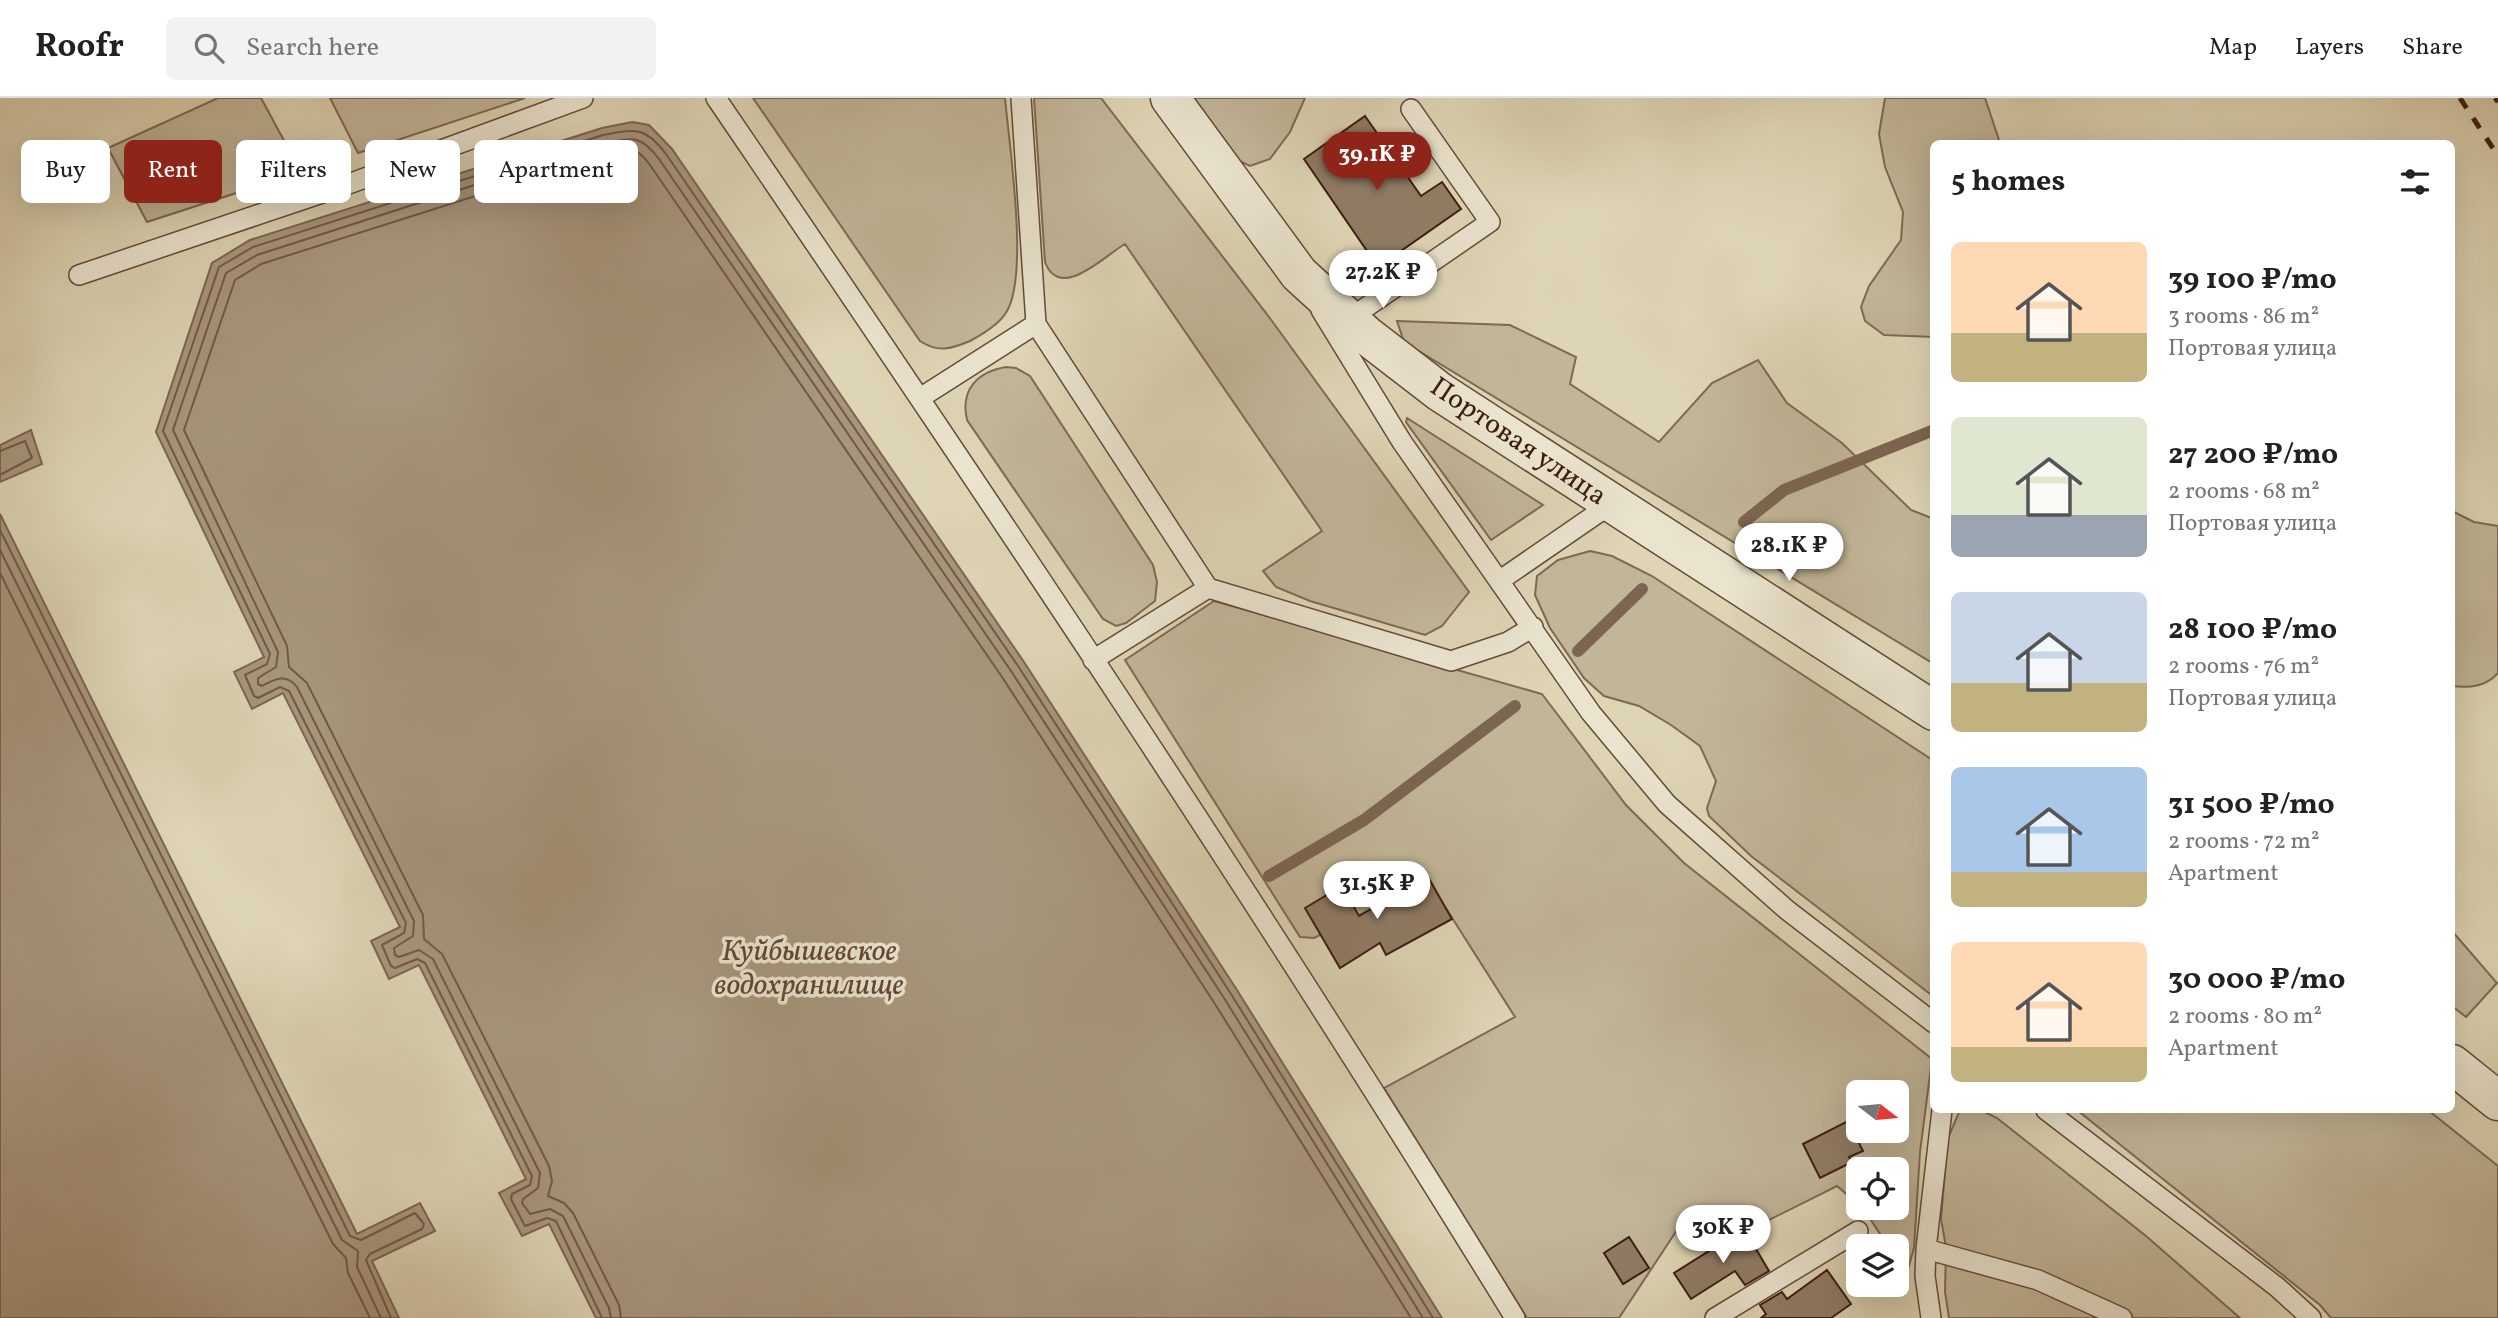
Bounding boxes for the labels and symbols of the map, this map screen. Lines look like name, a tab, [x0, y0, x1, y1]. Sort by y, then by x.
pin: 39.1K ₽	[1312, 132, 1442, 192]
pin: 27.2K ₽	[1318, 250, 1448, 310]
street label: Портовая улица	[1422, 368, 1614, 516]
pin: 28.1K ₽	[1724, 524, 1854, 583]
pin: 31.5K ₽	[1312, 862, 1442, 921]
water label: Куйбышевское водохранилище	[714, 931, 904, 1007]
north arrow	[1846, 1080, 1909, 1143]
pin: 30K ₽	[1674, 1206, 1772, 1265]

